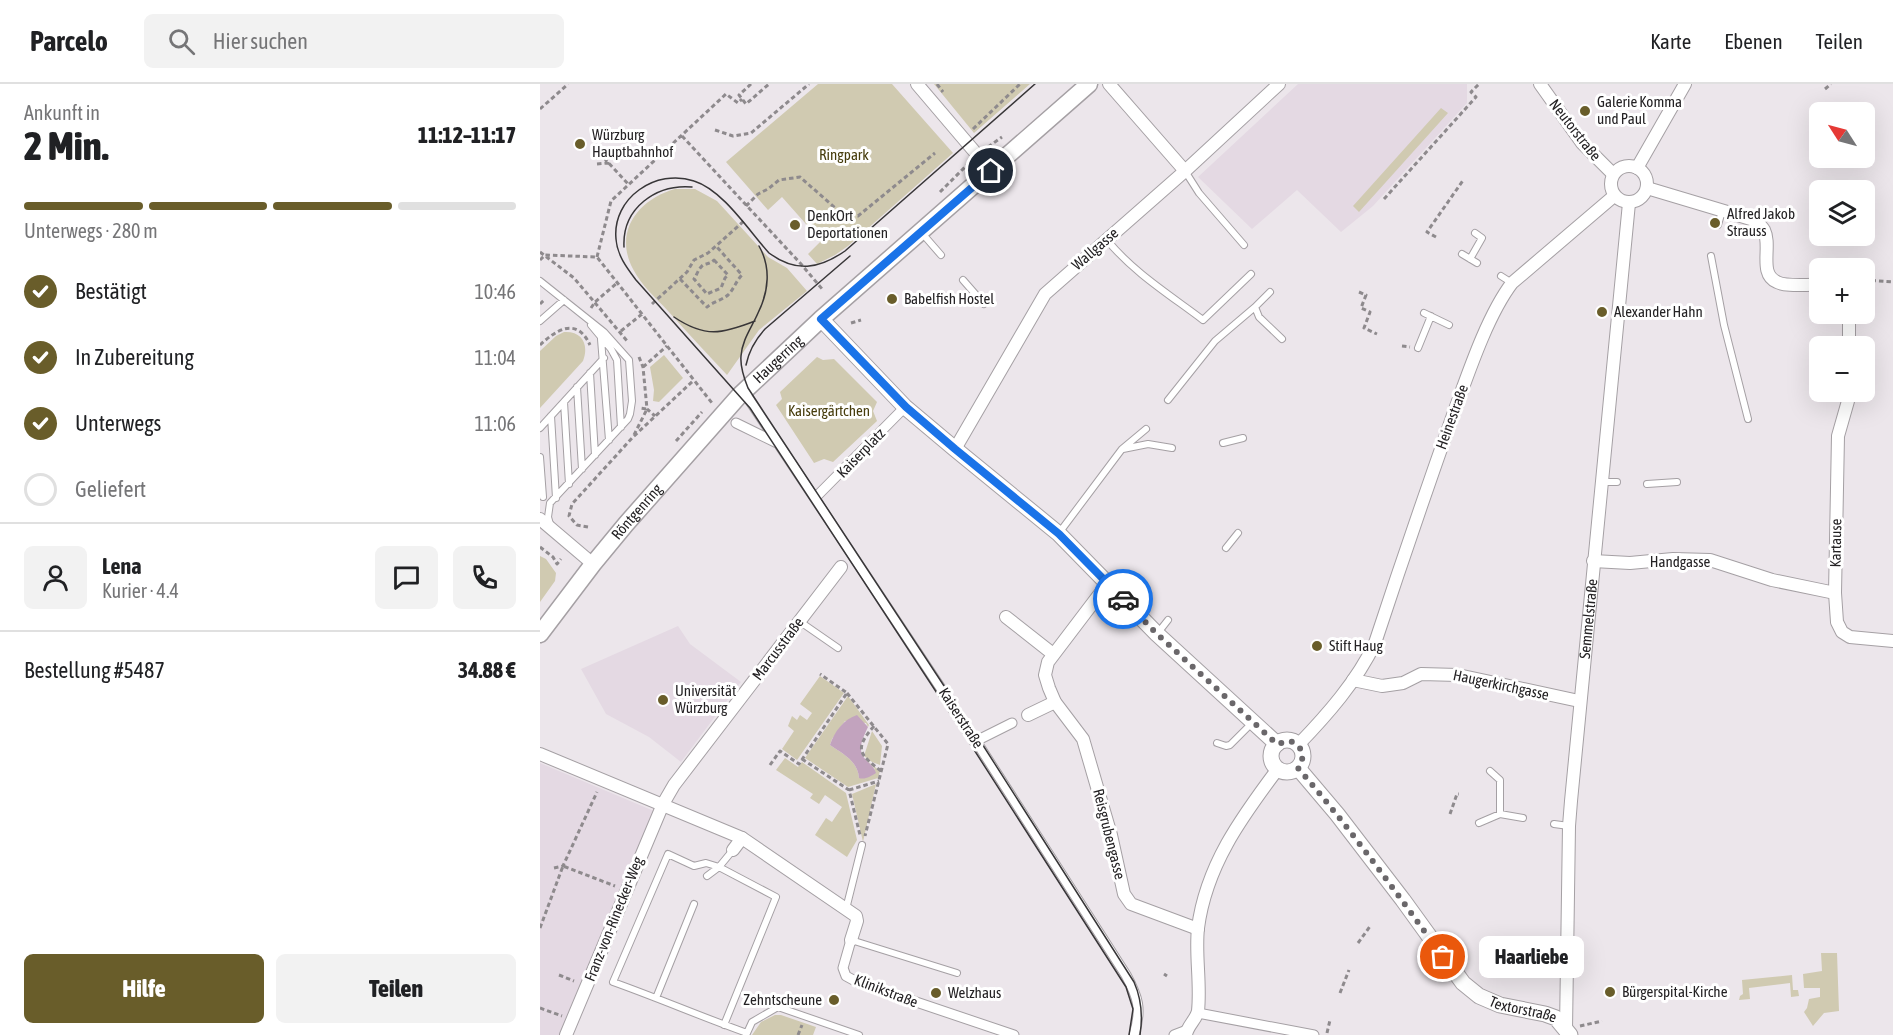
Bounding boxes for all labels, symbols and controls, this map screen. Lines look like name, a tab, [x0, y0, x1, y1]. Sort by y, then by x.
search box	[144, 14, 564, 68]
text: Parcelo	[30, 25, 108, 57]
icon: search	[165, 25, 198, 58]
text: Hier suchen	[213, 28, 308, 54]
text: Karte	[1650, 29, 1691, 53]
text: Ebenen	[1724, 29, 1783, 53]
text: Teilen	[1816, 29, 1863, 53]
place label: Galerie Komma und Paul	[1597, 93, 1682, 127]
street label: Neutorstraße	[1546, 96, 1605, 164]
text: Ankunft in	[24, 101, 100, 124]
north arrow	[1809, 102, 1875, 168]
map controls	[1809, 102, 1875, 402]
marker: Galerie Komma und Paul	[1578, 104, 1592, 118]
text: 11:12–11:17	[418, 122, 516, 148]
text: 2 Min.	[24, 124, 109, 168]
place label: Würzburg Hauptbahnhof	[592, 126, 673, 160]
marker: Würzburg Hauptbahnhof	[573, 137, 587, 151]
pin	[965, 145, 1016, 196]
park label: Ringpark	[819, 146, 869, 163]
icon: home	[974, 154, 1007, 187]
button: layers	[1809, 180, 1875, 246]
place label: Alfred Jakob Strauss	[1727, 205, 1795, 239]
place label: DenkOrt Deportationen	[807, 207, 888, 241]
marker: Alfred Jakob Strauss	[1708, 216, 1722, 230]
marker: DenkOrt Deportationen	[788, 218, 802, 232]
text: Unterwegs · 280 m	[24, 219, 158, 242]
street label: Wallgasse	[1068, 224, 1121, 273]
button: +	[1809, 258, 1875, 324]
icon: check	[24, 275, 57, 308]
text: Bestätigt	[75, 278, 147, 304]
text: 10:46	[474, 280, 516, 303]
place label: Babelfish Hostel	[904, 290, 994, 307]
marker: Babelfish Hostel	[885, 292, 899, 306]
place label: Alexander Hahn	[1614, 303, 1703, 320]
marker: Alexander Hahn	[1595, 305, 1609, 319]
street label: Haugerring	[749, 331, 807, 386]
button: −	[1809, 336, 1875, 402]
icon: check	[24, 341, 57, 374]
text: In Zubereitung	[75, 344, 194, 370]
text: 11:04	[474, 346, 516, 369]
street label: Heinestraße	[1432, 382, 1471, 452]
park label: Kaisergärtchen	[788, 402, 870, 419]
icon: check	[24, 407, 57, 440]
text: Unterwegs	[75, 410, 161, 436]
text: 11:06	[474, 412, 516, 435]
street label: Kaiserplatz	[833, 424, 889, 481]
text: Geliefert	[75, 476, 146, 502]
street label: Röntgenring	[608, 480, 666, 543]
street label: Kartause	[1827, 518, 1844, 568]
button: person	[24, 546, 87, 609]
button: chat	[375, 546, 438, 609]
button: phone	[453, 546, 516, 609]
text: Lena	[102, 553, 141, 579]
street label: Handgasse	[1650, 553, 1710, 570]
courier	[1093, 569, 1153, 629]
street label: Semmelstraße	[1576, 578, 1601, 660]
text: Kurier · 4.4	[102, 579, 179, 602]
icon: car	[1107, 583, 1140, 616]
street label: Marcusstraße	[749, 614, 807, 683]
place label: Stift Haug	[1329, 637, 1384, 654]
marker: Stift Haug	[1310, 639, 1324, 653]
text: Bestellung #5487	[24, 657, 165, 683]
text: 34.88 €	[458, 657, 516, 683]
street label: Haugerkirchgasse	[1452, 666, 1551, 703]
place label: Universität Würzburg	[675, 682, 736, 716]
street label: Kaiserstraße	[936, 684, 987, 751]
marker: Universität Würzburg	[656, 693, 670, 707]
street label: Reisgrubengasse	[1090, 787, 1129, 881]
street label: Franz-von-Rinecker-Weg	[581, 854, 647, 984]
pin	[1417, 931, 1468, 982]
callout: Haarliebe	[1479, 936, 1584, 978]
icon: bag	[1426, 940, 1459, 973]
text: Haarliebe	[1495, 945, 1568, 968]
button: Hilfe	[24, 954, 264, 1023]
button: Teilen	[276, 954, 516, 1023]
street label: Klinikstraße	[852, 971, 921, 1010]
place label: Bürgerspital-Kirche	[1622, 983, 1728, 1000]
place label: Welzhaus	[948, 984, 1001, 1001]
marker: Bürgerspital-Kirche	[1603, 985, 1617, 999]
marker: Welzhaus	[929, 986, 943, 1000]
place label: Zehntscheune	[743, 991, 822, 1008]
street label: Textorstraße	[1487, 992, 1559, 1026]
marker: Zehntscheune	[827, 993, 841, 1007]

